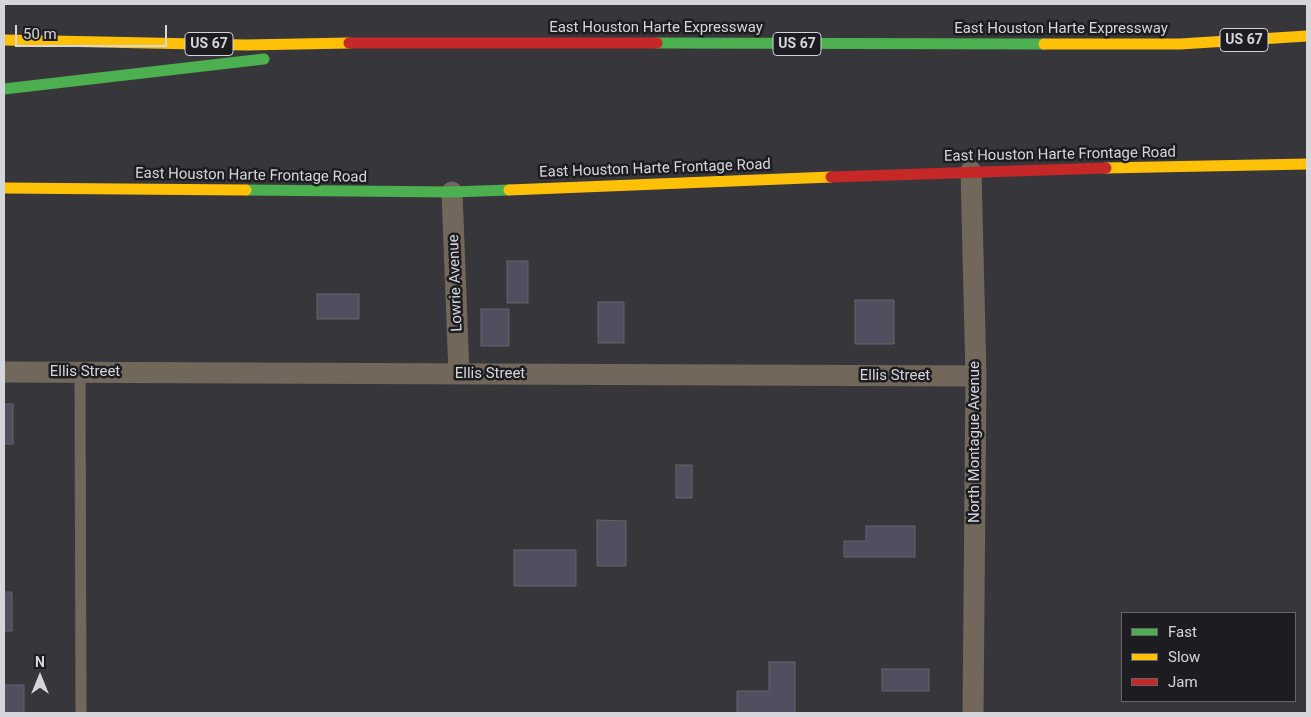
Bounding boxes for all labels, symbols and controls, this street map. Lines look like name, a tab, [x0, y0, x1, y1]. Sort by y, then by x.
scale bar	[18, 15, 170, 47]
street label: East Houston Harte Expressway	[549, 19, 763, 37]
street label: East Houston Harte Expressway	[954, 20, 1168, 38]
text: 50 m	[23, 25, 57, 43]
road number: US 67	[1220, 28, 1268, 52]
road number: US 67	[185, 33, 233, 56]
road number: US 67	[773, 33, 821, 56]
street label: East Houston Harte Frontage Road	[944, 144, 1176, 166]
street label: East Houston Harte Frontage Road	[539, 156, 771, 182]
street label: East Houston Harte Frontage Road	[135, 165, 367, 187]
street label: Lowrie Avenue	[445, 234, 467, 332]
street label: North Montague Avenue	[966, 361, 984, 523]
street label: Ellis Street	[50, 363, 120, 381]
street label: Ellis Street	[455, 365, 525, 383]
street label: Ellis Street	[860, 367, 930, 385]
legend	[1121, 612, 1296, 702]
text: Fast	[1168, 623, 1197, 641]
text: Slow	[1168, 648, 1200, 666]
north arrow	[15, 652, 65, 702]
text: N	[35, 654, 45, 670]
text: Jam	[1168, 673, 1198, 691]

